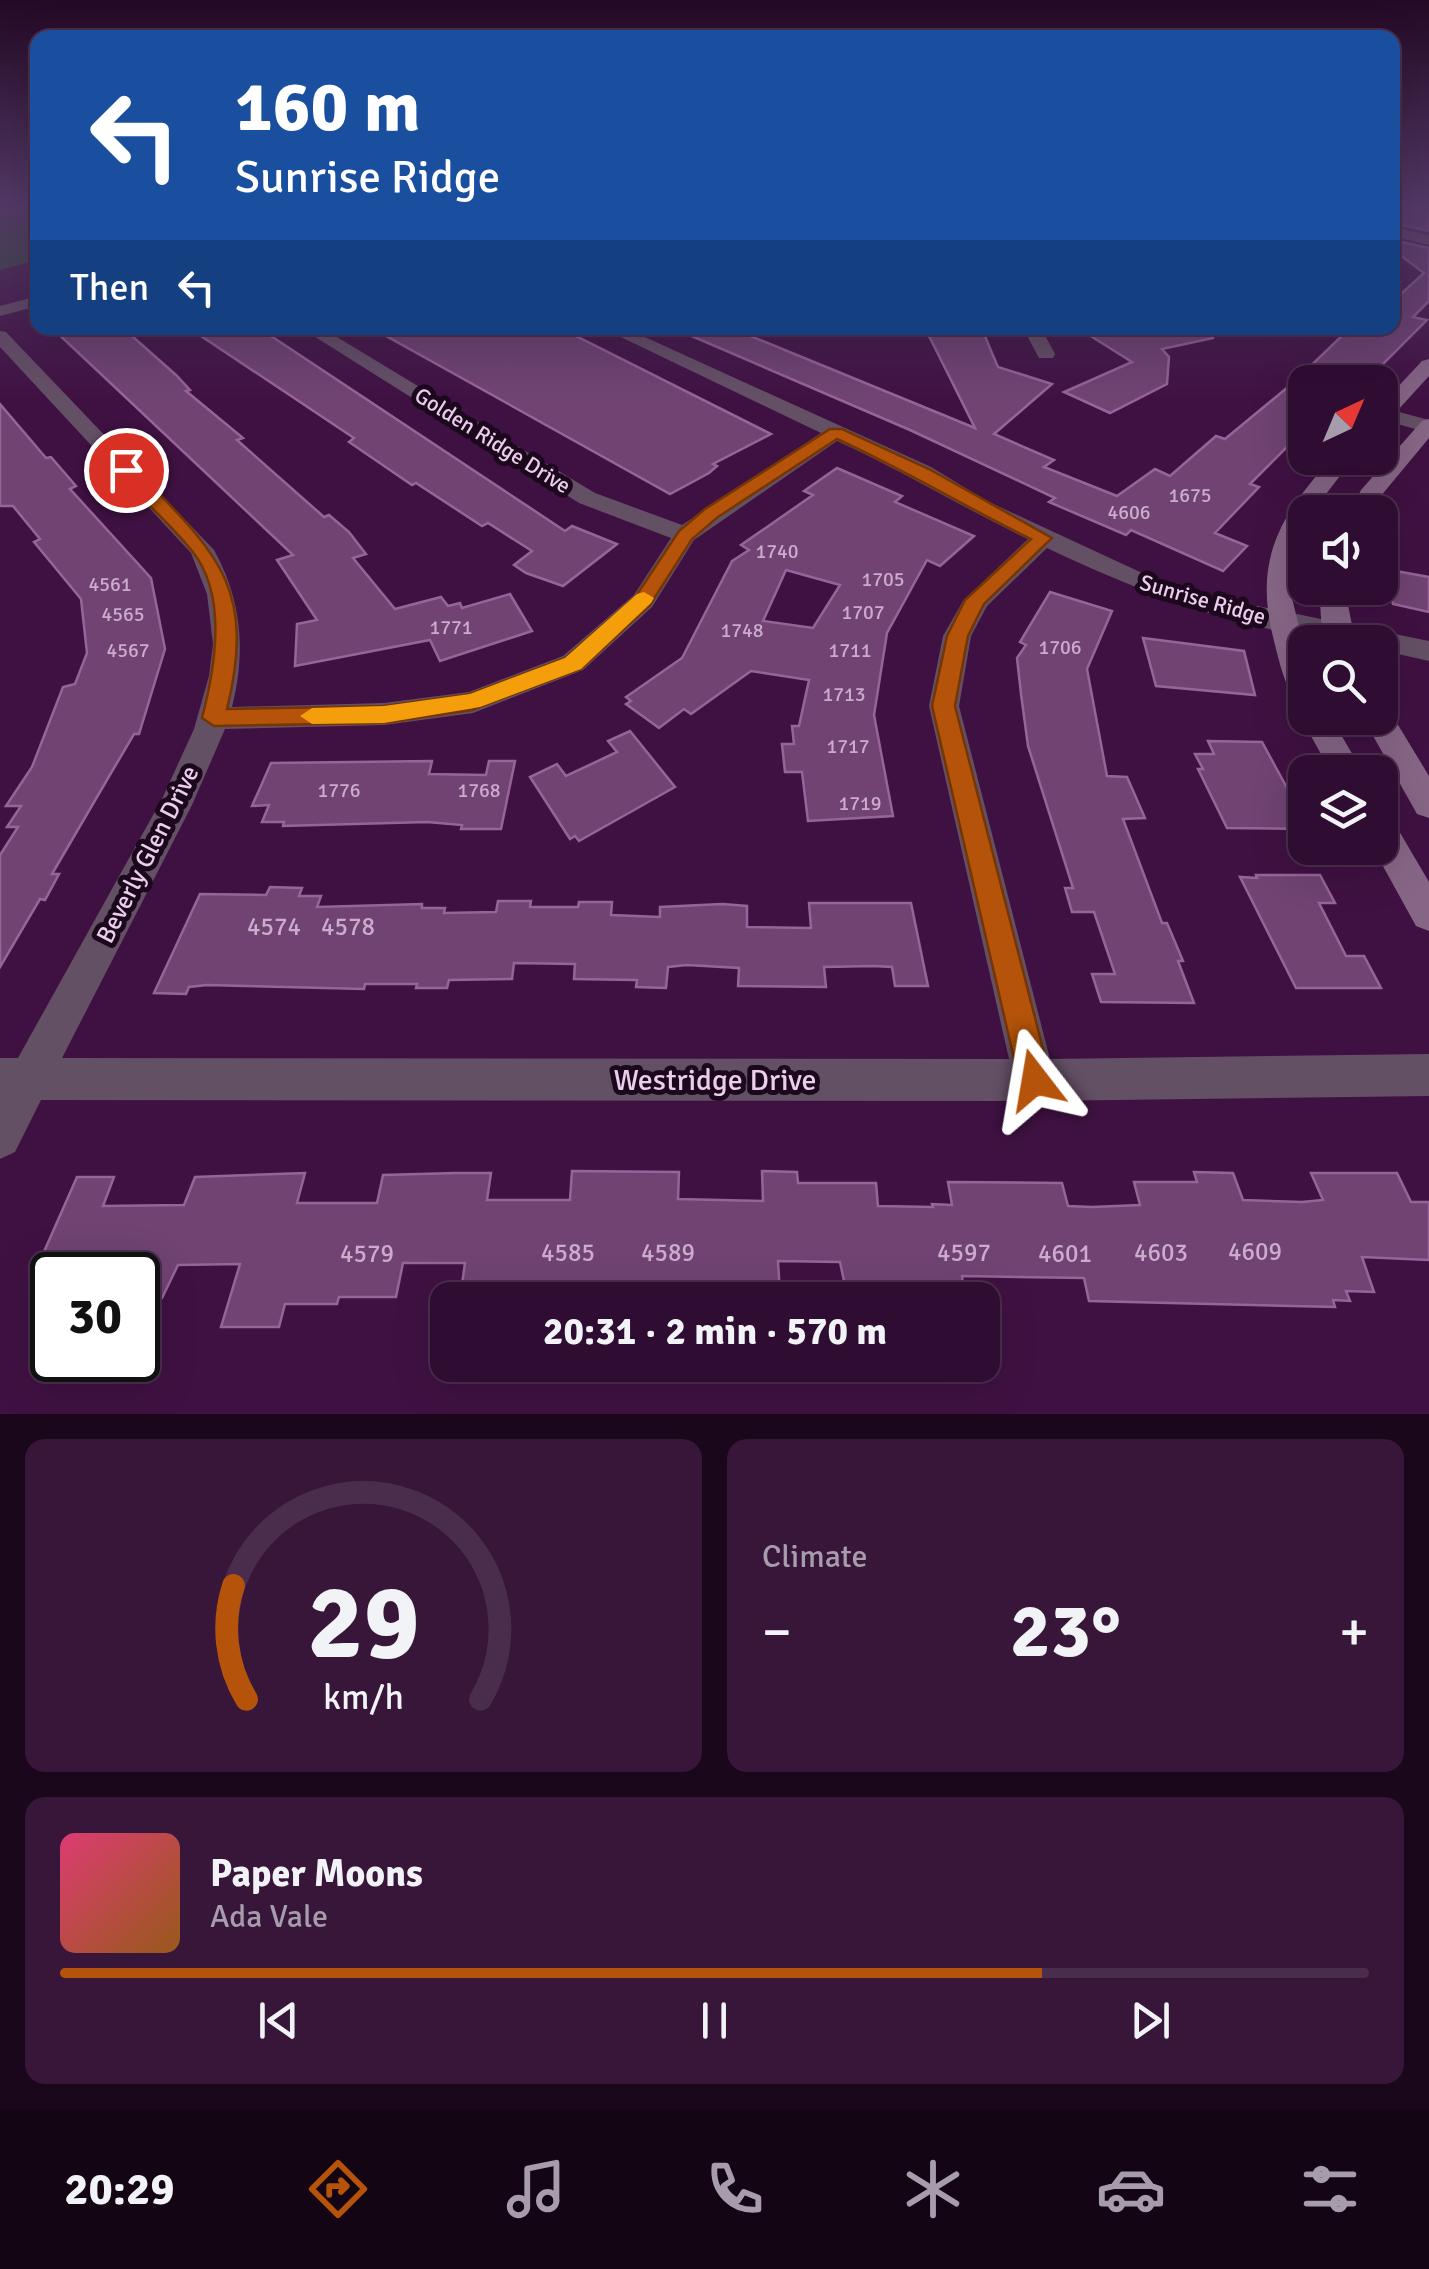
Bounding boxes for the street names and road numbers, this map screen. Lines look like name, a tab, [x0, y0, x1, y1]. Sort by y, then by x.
street label: Golden Ridge Drive	[410, 382, 576, 499]
street label: Sunrise Ridge	[1137, 569, 1269, 630]
street label: Beverly Glen Drive	[89, 760, 206, 948]
street label: Westridge Drive	[613, 1062, 817, 1099]

